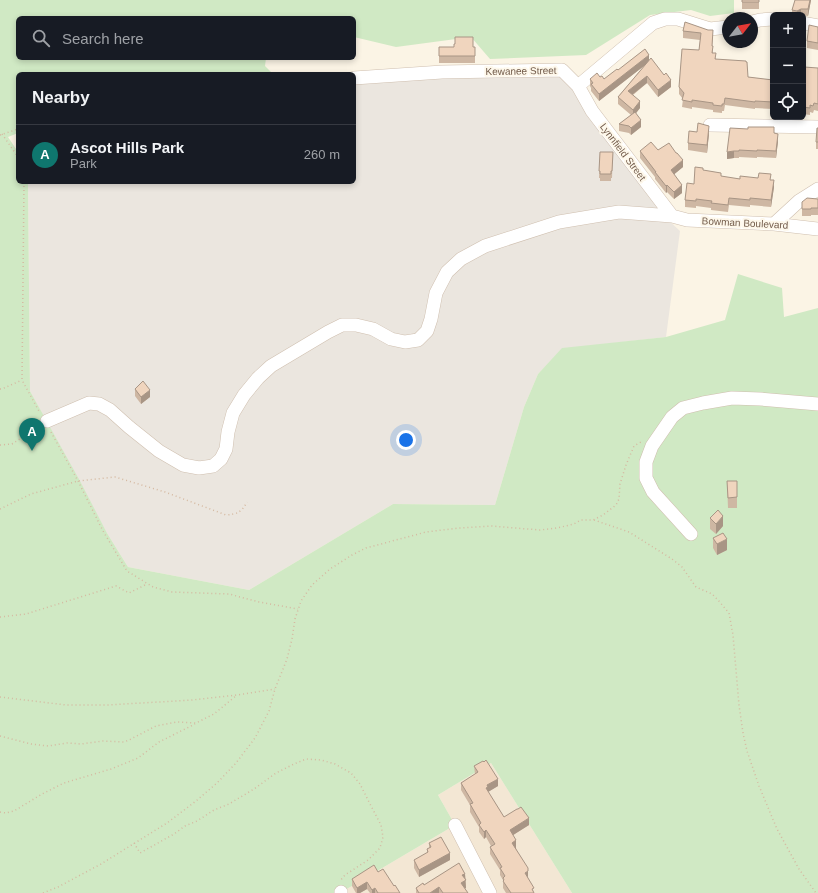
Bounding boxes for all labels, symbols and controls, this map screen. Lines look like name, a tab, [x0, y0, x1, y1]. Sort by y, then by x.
north arrow	[722, 12, 758, 48]
map controls	[770, 12, 806, 120]
button: +	[770, 12, 806, 48]
search box	[16, 16, 356, 60]
icon: search	[30, 27, 52, 49]
text: Search here	[62, 30, 144, 47]
button: −	[770, 48, 806, 84]
street label: Kewanee Street	[485, 65, 557, 77]
button: locate	[770, 84, 806, 120]
text: Nearby	[32, 88, 90, 107]
street label: Lynnfield Street	[598, 121, 648, 183]
text: Ascot Hills Park	[70, 139, 184, 156]
text: A	[40, 147, 50, 162]
text: 260 m	[304, 147, 340, 162]
text: Park	[70, 156, 97, 171]
street label: Bowman Boulevard	[701, 215, 789, 231]
pin: A	[19, 418, 45, 451]
your location	[396, 430, 416, 450]

